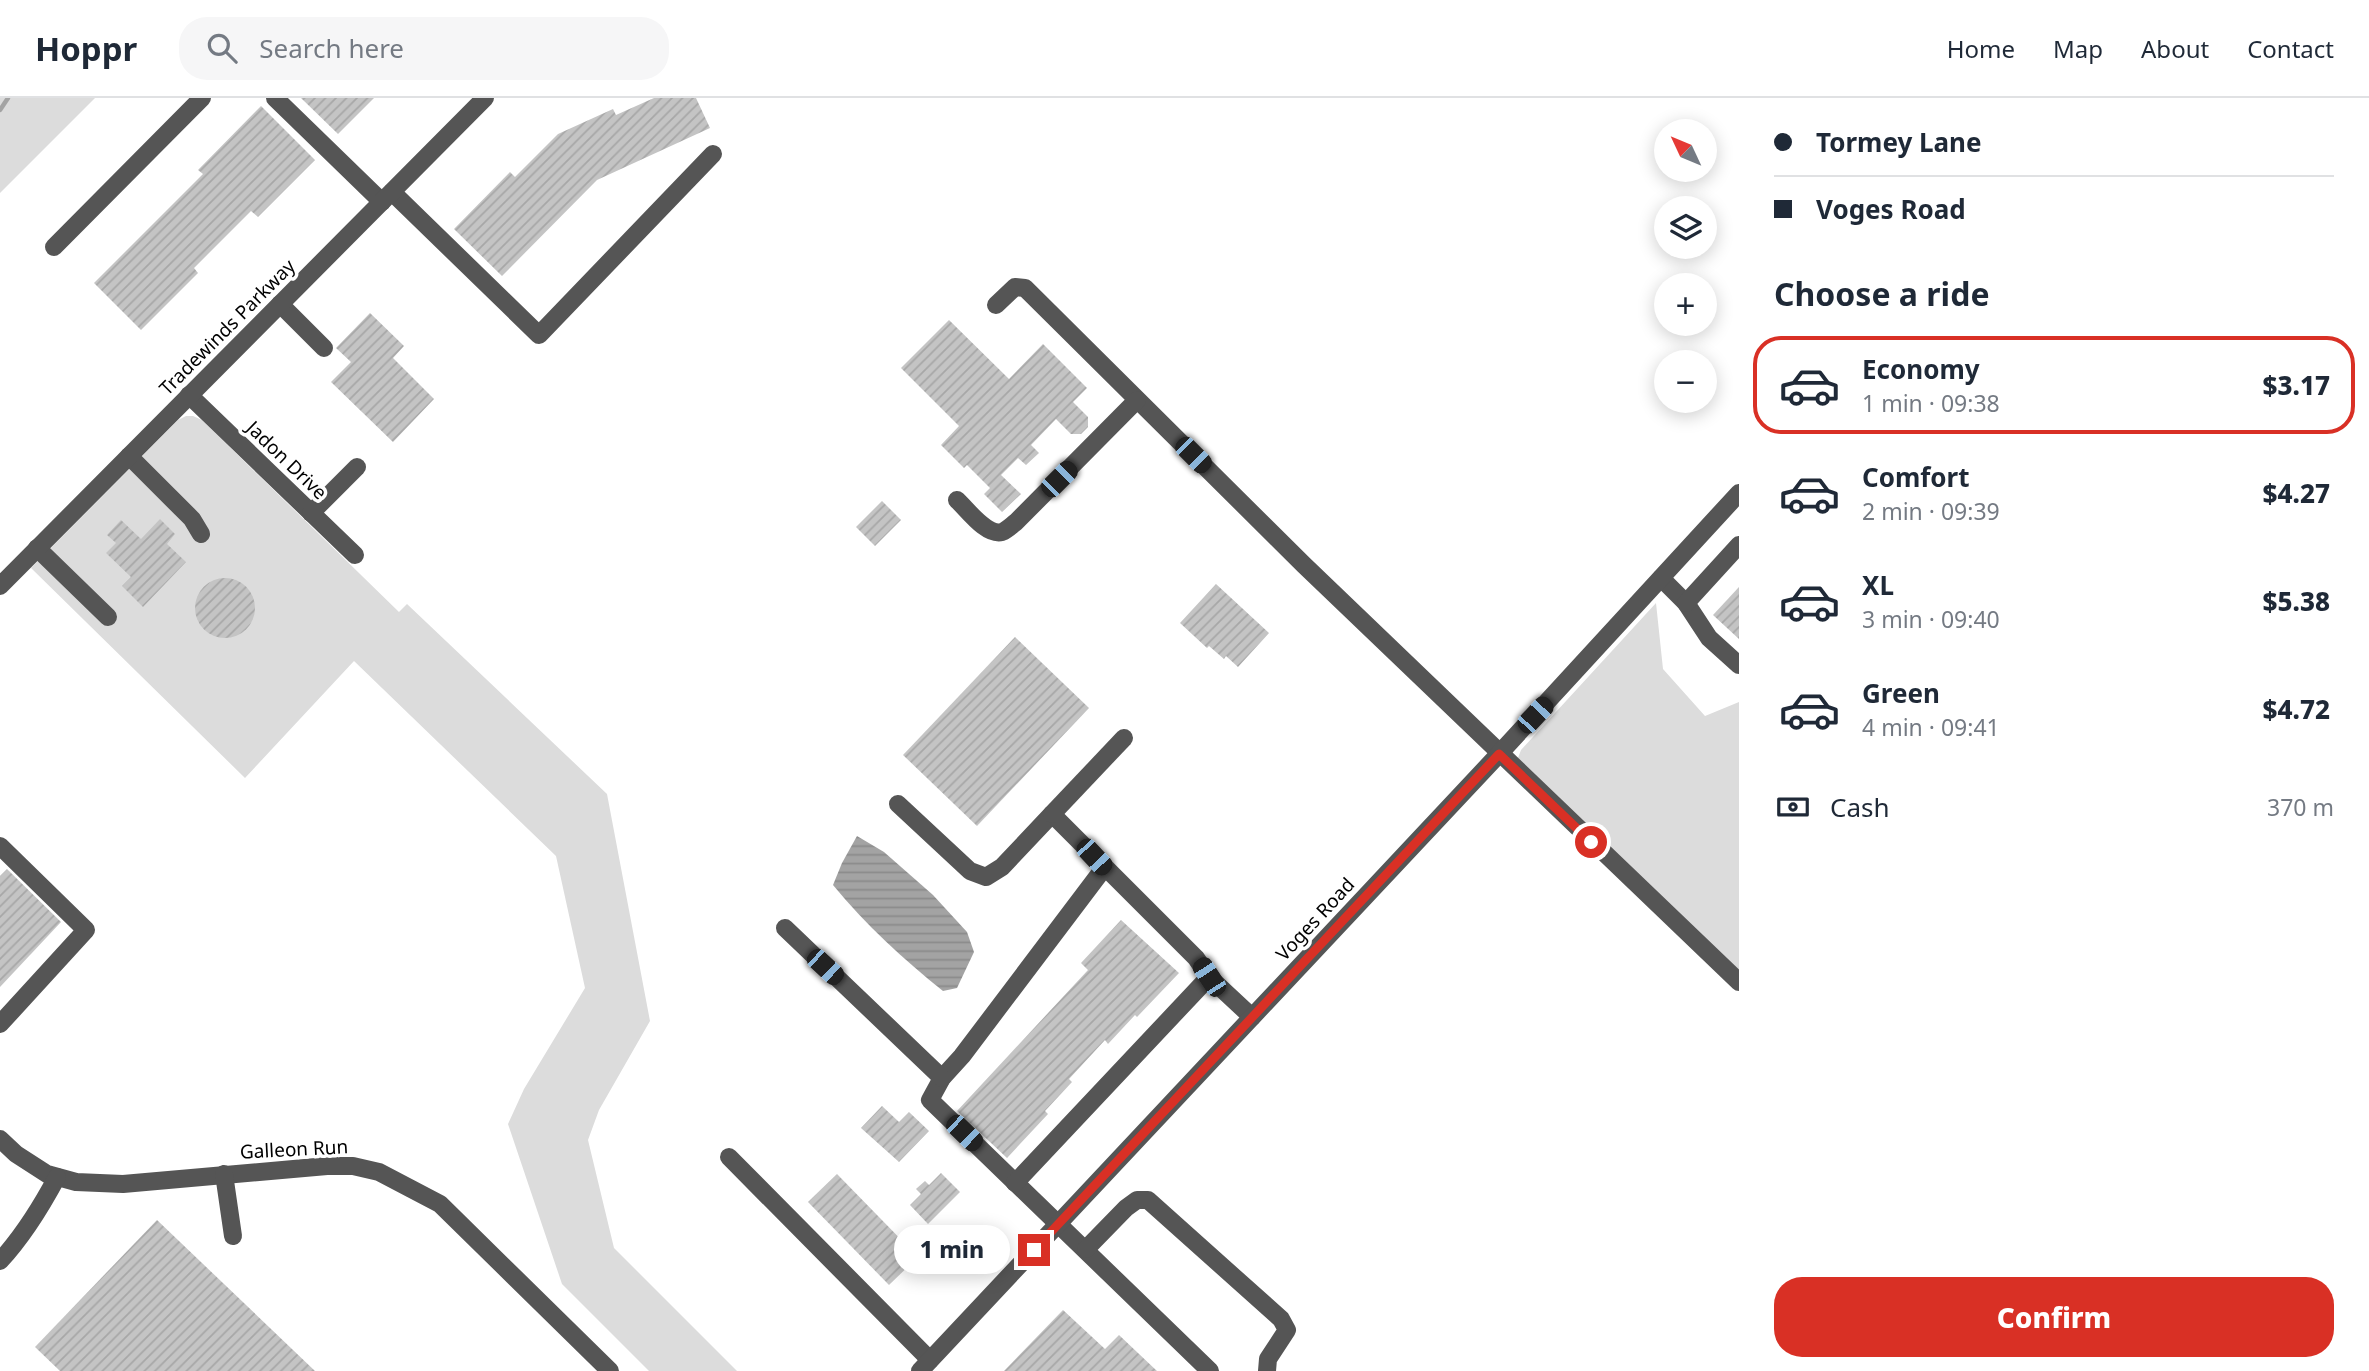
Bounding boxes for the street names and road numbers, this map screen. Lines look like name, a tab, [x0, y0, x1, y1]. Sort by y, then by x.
street label: Tradewinds Parkway	[153, 253, 301, 401]
street label: Jadon Drive	[240, 414, 333, 505]
street label: Voges Road	[1270, 872, 1360, 966]
street label: Galleon Run	[239, 1133, 349, 1165]

